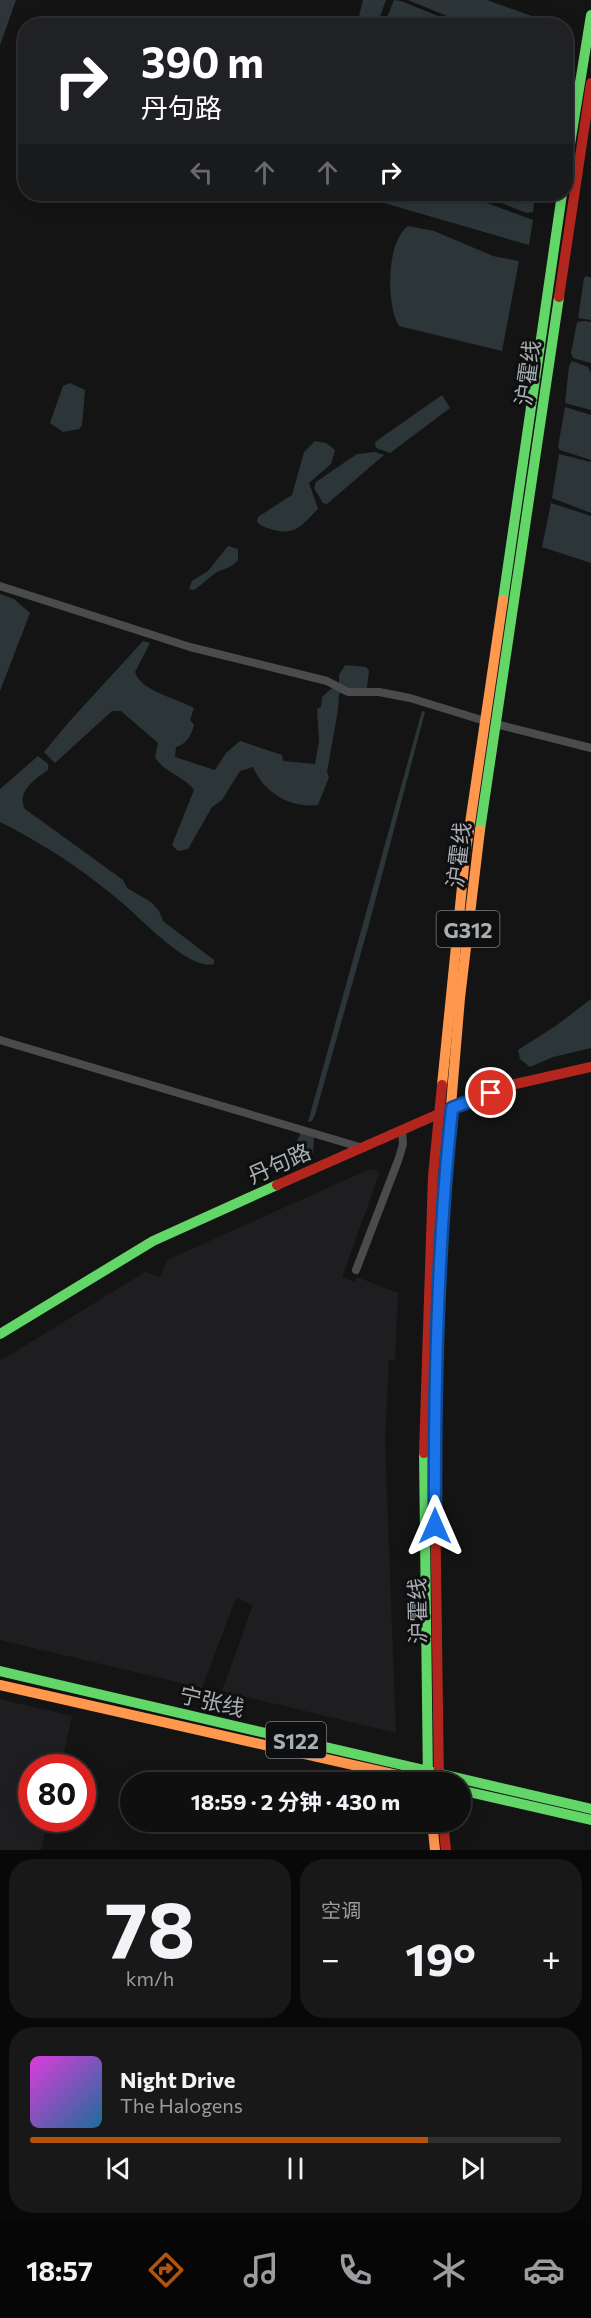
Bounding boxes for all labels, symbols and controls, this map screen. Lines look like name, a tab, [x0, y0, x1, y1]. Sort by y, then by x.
text: 390 m	[141, 35, 264, 87]
icon: right	[42, 42, 120, 120]
text: 丹句路	[141, 91, 222, 124]
icon: left	[185, 156, 218, 189]
icon: ahead	[248, 156, 281, 189]
icon: ahead	[311, 156, 344, 189]
icon: right	[374, 156, 407, 189]
street label: 沪霍线	[509, 338, 545, 408]
street label: 沪霍线	[441, 821, 475, 889]
road number: G312	[436, 911, 500, 947]
pin	[465, 1067, 516, 1118]
icon: arrive	[474, 1076, 507, 1109]
street label: 丹句路	[243, 1137, 315, 1189]
position arrow	[403, 1494, 467, 1558]
street label: 沪霍线	[403, 1578, 431, 1644]
street label: 宁张线	[177, 1680, 247, 1722]
road number: S122	[266, 1722, 326, 1758]
speed limit sign: 80	[18, 1754, 96, 1832]
text: 18:59 · 2 分钟 · 430 m	[191, 1788, 400, 1815]
text: 78	[105, 1879, 195, 1974]
text: 空调	[321, 1898, 361, 1922]
text: 19°	[405, 1930, 476, 1985]
text: −	[321, 1937, 340, 1978]
text: +	[542, 1937, 561, 1978]
text: km/h	[126, 1966, 174, 1990]
text: Night Drive	[120, 2066, 235, 2093]
text: The Halogens	[120, 2093, 243, 2117]
icon: previous	[102, 2152, 135, 2185]
icon: pause	[279, 2152, 312, 2185]
icon: next	[456, 2152, 489, 2185]
icon: directions	[145, 2249, 187, 2291]
icon: music	[240, 2249, 282, 2291]
icon: phone	[334, 2249, 376, 2291]
icon: climate	[428, 2249, 470, 2291]
icon: car	[523, 2249, 565, 2291]
text: 18:57	[26, 2254, 93, 2287]

